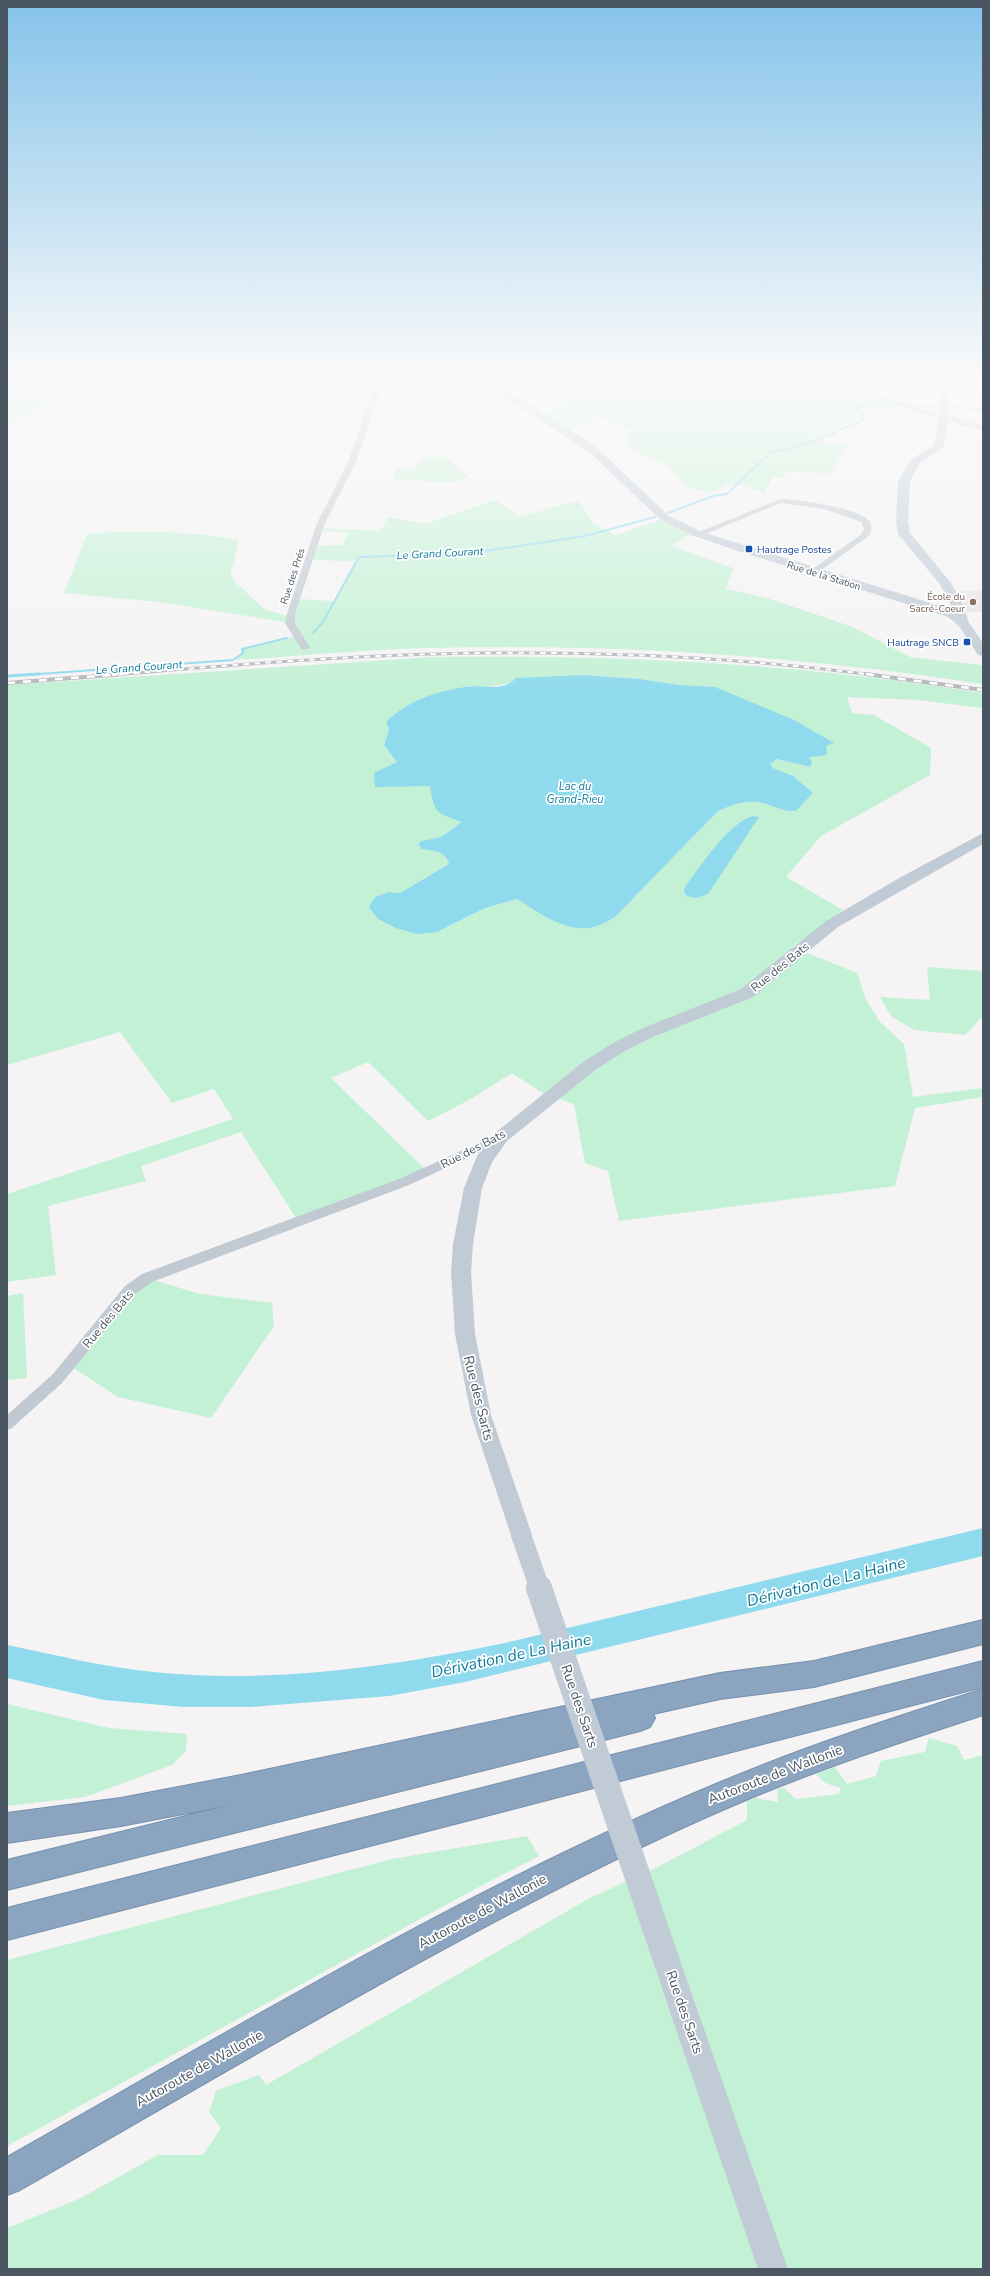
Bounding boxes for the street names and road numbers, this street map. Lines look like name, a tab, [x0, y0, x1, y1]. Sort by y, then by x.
street label: Rue des Prés	[277, 546, 309, 606]
street label: Rue de la Station	[785, 558, 862, 594]
street label: Rue des Bats	[747, 938, 813, 996]
street label: Rue des Bats	[438, 1126, 508, 1172]
street label: Rue des Bats	[79, 1287, 137, 1351]
street label: Rue des Sarts	[459, 1353, 498, 1443]
street label: Rue des Sarts	[556, 1662, 603, 1751]
street label: Autoroute de Wallonie	[705, 1740, 845, 1809]
street label: Autoroute de Wallonie	[415, 1869, 550, 1953]
street label: Rue des Sarts	[661, 1968, 708, 2057]
street label: Autoroute de Wallonie	[132, 2025, 266, 2111]

